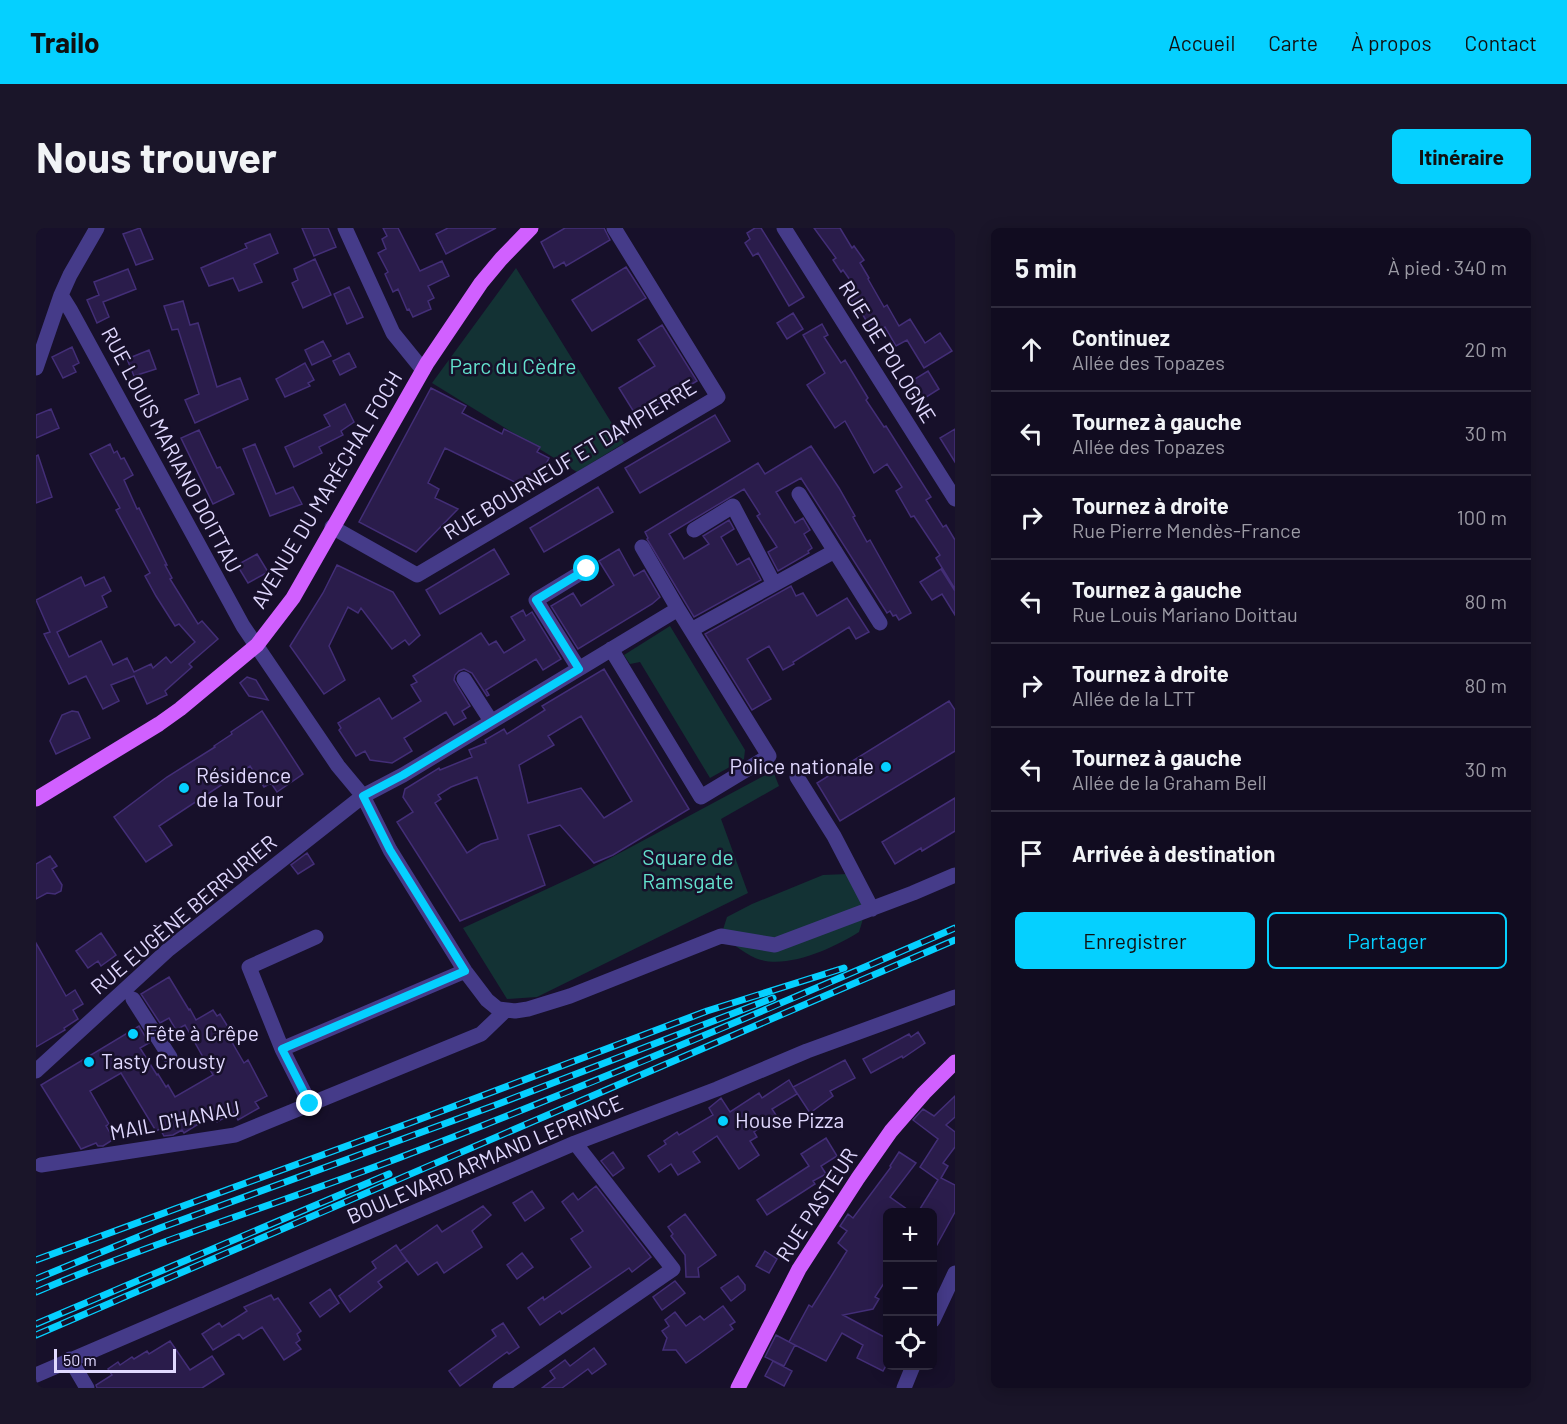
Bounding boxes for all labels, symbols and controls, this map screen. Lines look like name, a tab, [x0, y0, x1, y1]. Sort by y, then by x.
text: Trailo	[30, 25, 100, 59]
text: Accueil	[1168, 30, 1235, 55]
text: Carte	[1268, 30, 1318, 55]
text: À propos	[1351, 30, 1432, 55]
text: Contact	[1465, 30, 1537, 55]
button: Itinéraire	[1392, 129, 1531, 184]
text: Nous trouver	[36, 131, 277, 181]
text: 5 min	[1015, 252, 1077, 283]
text: À pied · 340 m	[1388, 255, 1507, 279]
street label: RUE DE POLOGNE	[834, 275, 942, 427]
street label: RUE LOUIS MARIANO DOITTAU	[97, 322, 248, 576]
text: Continuez	[1072, 324, 1170, 350]
icon: ahead	[1015, 333, 1048, 366]
text: 20 m	[1464, 337, 1507, 361]
text: Allée des Topazes	[1072, 350, 1225, 374]
park label: Parc du Cèdre	[450, 353, 576, 378]
street label: AVENUE DU MARÉCHAL FOCH	[245, 366, 407, 612]
street label: RUE BOURNEUF ET DAMPIERRE	[438, 373, 700, 544]
text: Tournez à gauche	[1072, 408, 1242, 434]
icon: left	[1015, 417, 1048, 450]
text: 30 m	[1465, 421, 1507, 445]
text: Allée des Topazes	[1072, 434, 1225, 458]
text: Tournez à droite	[1072, 492, 1229, 518]
icon: right	[1015, 501, 1048, 534]
text: 100 m	[1457, 505, 1507, 529]
text: Rue Pierre Mendès-France	[1072, 518, 1301, 542]
route start	[573, 555, 599, 581]
text: Tournez à gauche	[1072, 576, 1242, 602]
icon: left	[1015, 585, 1048, 618]
text: 80 m	[1465, 589, 1507, 613]
text: Rue Louis Mariano Doittau	[1072, 602, 1298, 626]
text: Tournez à droite	[1072, 660, 1229, 686]
icon: right	[1015, 669, 1048, 702]
text: 80 m	[1465, 673, 1507, 697]
text: Allée de la LTT	[1072, 686, 1195, 710]
text: Tournez à gauche	[1072, 744, 1242, 770]
place label: Police nationale	[730, 753, 874, 778]
icon: left	[1015, 753, 1048, 786]
text: 30 m	[1465, 757, 1507, 781]
marker: Police nationale	[879, 760, 893, 774]
place label: Résidence de la Tour	[196, 762, 291, 811]
text: Allée de la Graham Bell	[1072, 770, 1267, 794]
marker: Résidence de la Tour	[177, 781, 191, 795]
street label: RUE EUGÈNE BERRURIER	[85, 829, 281, 999]
icon: arrive	[1015, 837, 1048, 870]
text: Arrivée à destination	[1072, 840, 1275, 866]
park label: Square de Ramsgate	[642, 844, 734, 893]
button: Enregistrer	[1015, 912, 1255, 969]
button: Partager	[1267, 912, 1507, 969]
place label: Fête à Crêpe	[145, 1020, 259, 1045]
marker: Fête à Crêpe	[126, 1027, 140, 1041]
place label: Tasty Crousty	[101, 1048, 226, 1073]
marker: Tasty Crousty	[82, 1055, 96, 1069]
street label: BOULEVARD ARMAND LEPRINCE	[343, 1089, 626, 1228]
route end	[296, 1090, 322, 1116]
street label: MAIL D'HANAU	[107, 1095, 242, 1144]
place label: House Pizza	[735, 1107, 844, 1132]
marker: House Pizza	[716, 1114, 730, 1128]
street label: RUE PASTEUR	[770, 1143, 862, 1266]
map controls	[883, 1208, 937, 1370]
button: +	[883, 1208, 937, 1262]
button: −	[883, 1262, 937, 1316]
button: locate	[883, 1316, 937, 1370]
scale bar	[54, 1346, 176, 1374]
text: 50 m	[63, 1350, 97, 1369]

